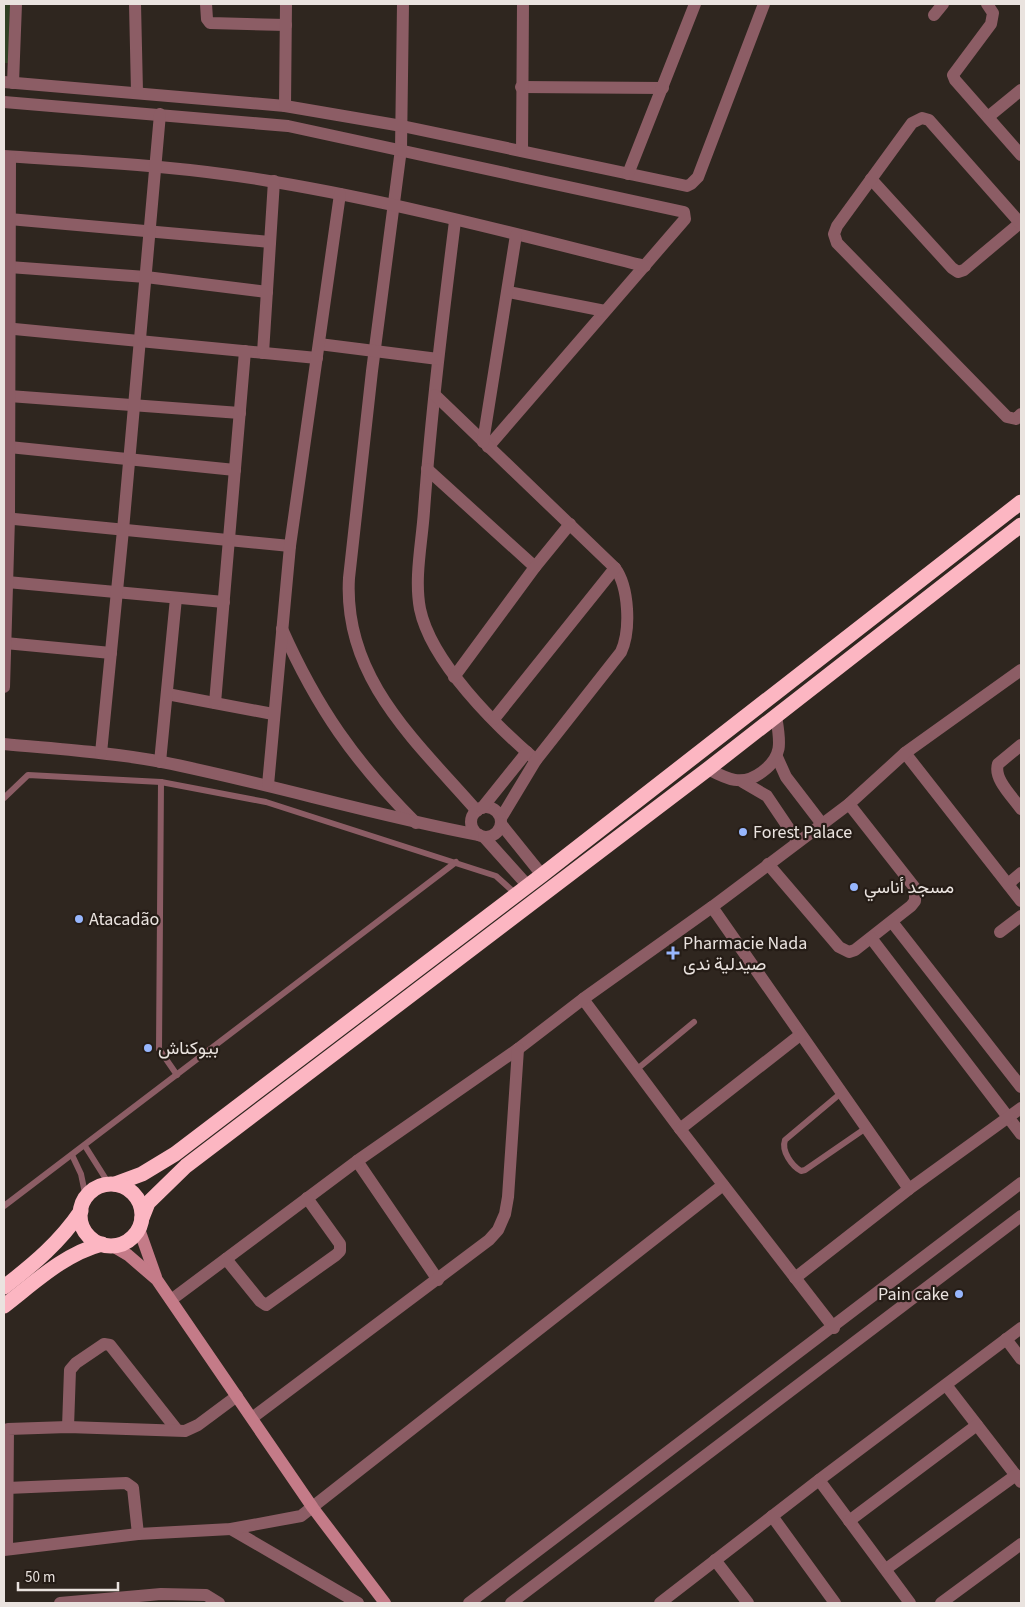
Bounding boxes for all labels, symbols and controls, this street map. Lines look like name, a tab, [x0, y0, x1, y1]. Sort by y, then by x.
place label: Forest Palace	[753, 820, 852, 845]
marker: Forest Palace	[737, 826, 749, 838]
place label: مسجد أناسي	[864, 875, 954, 902]
marker: مسجد أناسي	[848, 881, 860, 893]
place label: Atacadão	[89, 907, 159, 932]
marker: Atacadão	[73, 913, 85, 925]
place label: Pharmacie Nada صيدلية ندى	[683, 931, 807, 977]
marker: Pharmacie Nada صيدلية ندى	[667, 947, 679, 959]
place label: بيوكناش	[158, 1036, 219, 1061]
marker: بيوكناش	[142, 1042, 154, 1054]
place label: Pain cake	[878, 1282, 949, 1307]
marker: Pain cake	[953, 1288, 965, 1300]
scale bar	[18, 1560, 118, 1592]
text: 50 m	[25, 1567, 55, 1588]

